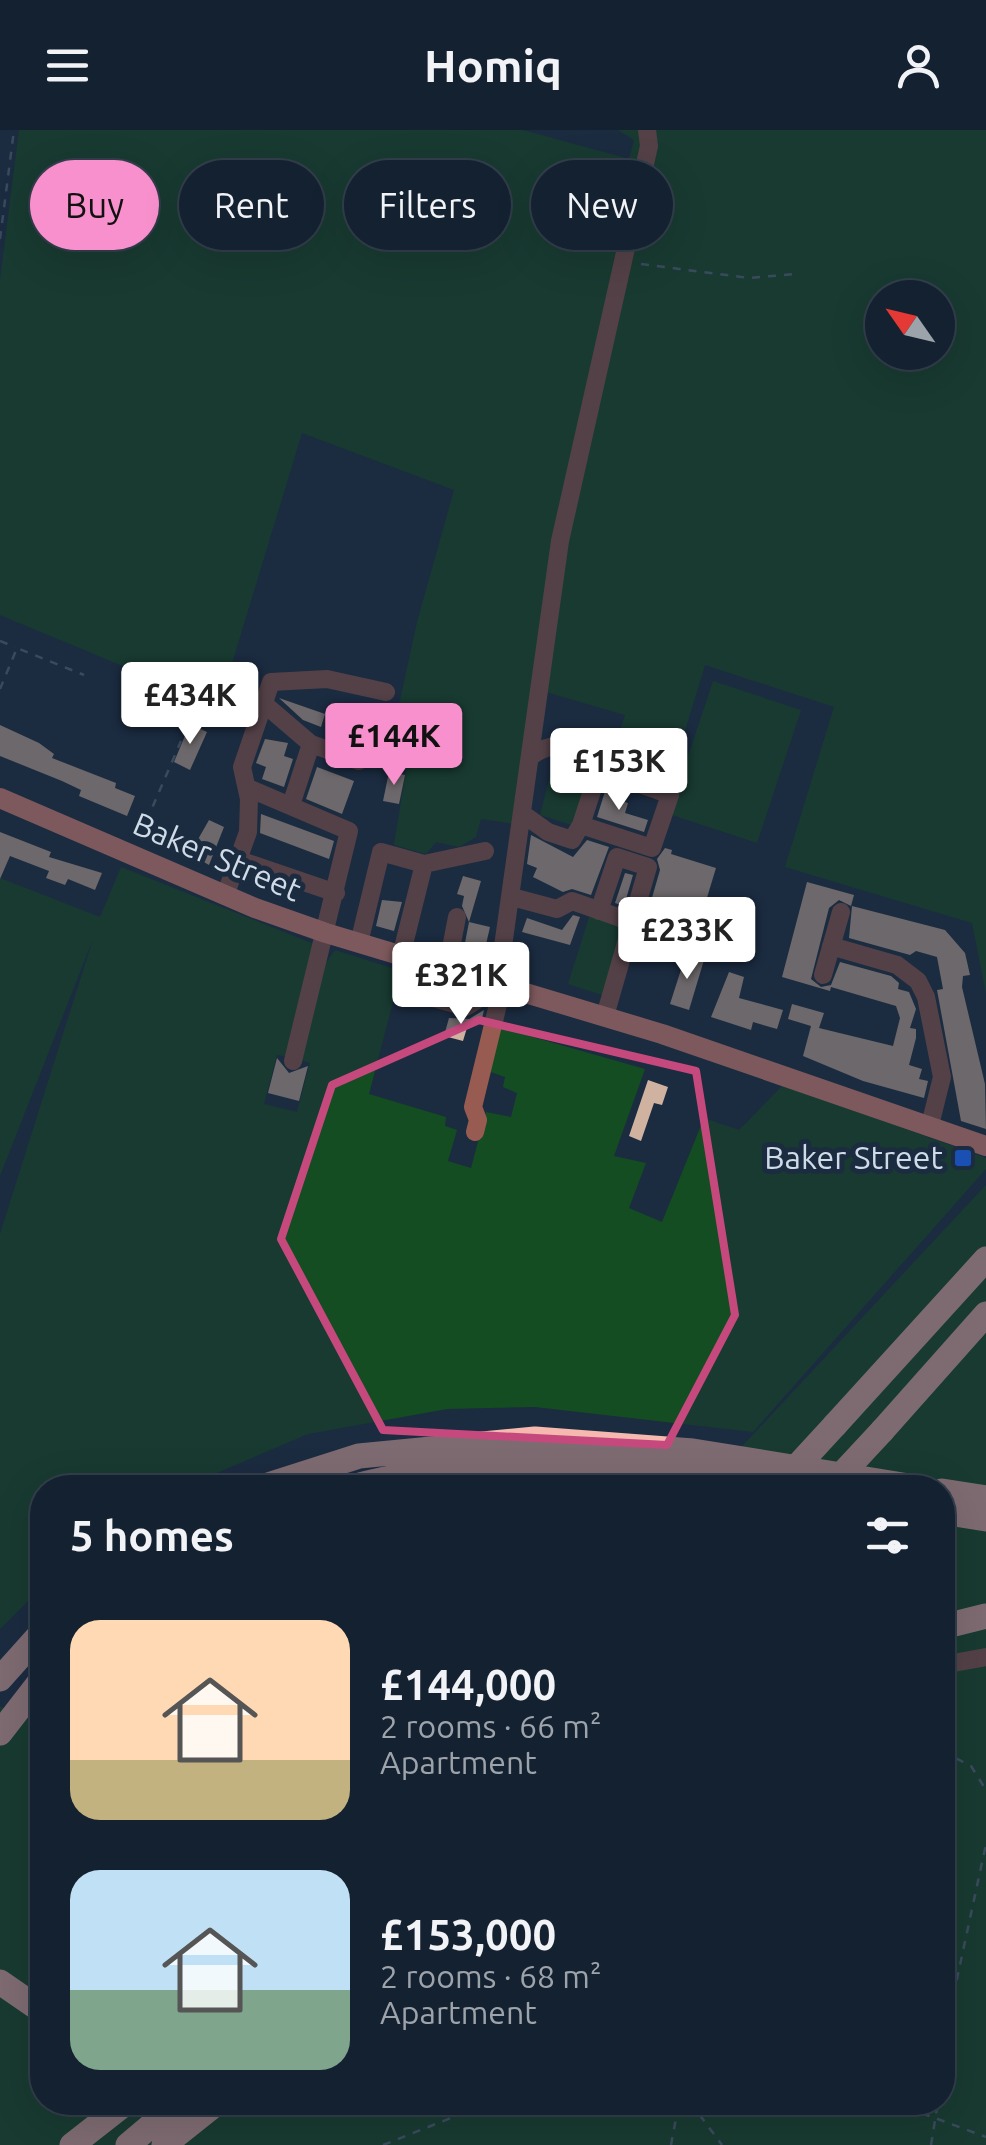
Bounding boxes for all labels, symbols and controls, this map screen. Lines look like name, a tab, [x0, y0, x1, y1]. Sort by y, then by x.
icon: menu	[40, 38, 95, 93]
icon: person	[891, 38, 946, 93]
text: Homiq	[424, 40, 562, 91]
chip: Buy	[30, 160, 159, 250]
chip: Rent	[179, 160, 324, 250]
chip: Filters	[344, 160, 511, 250]
chip: New	[531, 160, 673, 250]
north arrow	[865, 280, 955, 370]
map controls	[865, 280, 955, 370]
pin: £434K	[120, 662, 260, 747]
text: £434K	[143, 676, 237, 712]
pin: £144K	[324, 703, 464, 788]
text: £144K	[347, 717, 441, 753]
pin: £153K	[549, 728, 689, 813]
text: £153K	[572, 742, 666, 778]
street label: Baker Street	[128, 805, 307, 908]
pin: £233K	[617, 897, 757, 982]
text: £233K	[640, 911, 734, 947]
pin: £321K	[391, 942, 531, 1027]
text: £321K	[414, 956, 508, 992]
place label: Baker Street	[764, 1139, 943, 1175]
marker: Baker Street	[952, 1147, 974, 1169]
icon: filters	[860, 1508, 915, 1563]
text: 5 homes	[70, 1512, 234, 1559]
icon: home	[150, 1660, 270, 1780]
text: £144,000	[380, 1661, 556, 1708]
text: 2 rooms · 66 m²	[380, 1708, 601, 1744]
text: Apartment	[380, 1744, 537, 1780]
icon: home	[150, 1910, 270, 2030]
text: £153,000	[380, 1911, 556, 1958]
text: 2 rooms · 68 m²	[380, 1958, 601, 1994]
text: Apartment	[380, 1994, 537, 2030]

